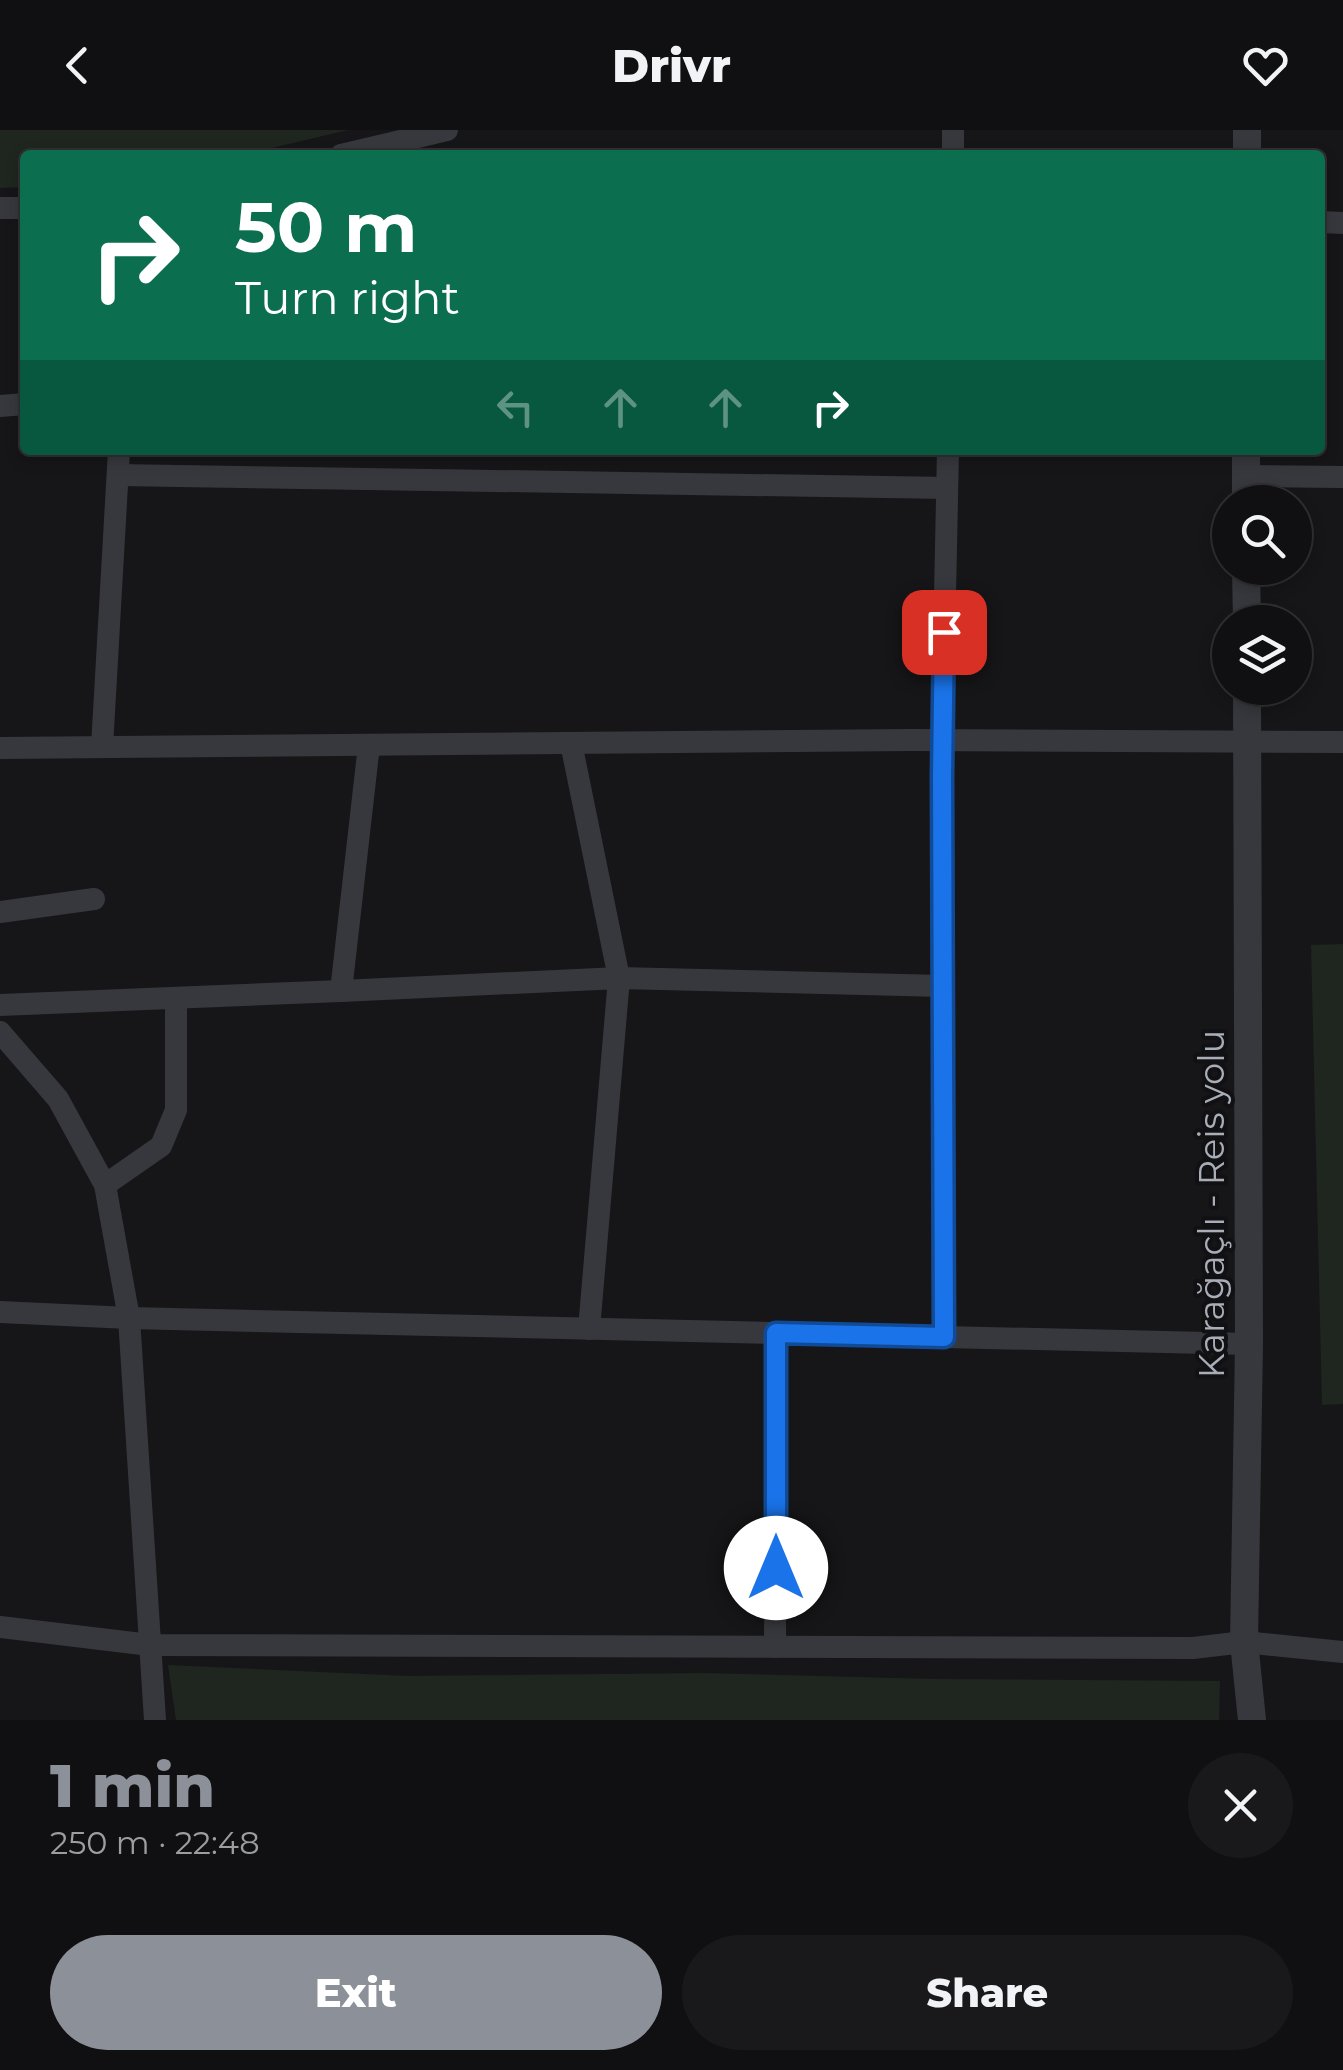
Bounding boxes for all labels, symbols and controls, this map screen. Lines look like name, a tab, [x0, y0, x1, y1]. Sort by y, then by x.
icon: back	[50, 38, 105, 93]
text: Drivr	[612, 38, 731, 93]
icon: heart	[1238, 38, 1293, 93]
text: 50 m	[235, 184, 417, 270]
icon: right	[70, 190, 200, 320]
text: Turn right	[235, 270, 460, 325]
icon: left	[488, 380, 543, 435]
icon: ahead	[593, 380, 648, 435]
icon: ahead	[698, 380, 753, 435]
icon: right	[803, 380, 858, 435]
map controls	[1212, 485, 1312, 705]
button: search	[1212, 485, 1312, 585]
pin	[902, 590, 987, 675]
icon: arrive	[917, 605, 972, 660]
button: layers	[1212, 605, 1312, 705]
street label: Karağaçlı - Reis yolu	[1190, 1030, 1233, 1378]
position arrow	[724, 1516, 828, 1620]
text: 1 min	[50, 1749, 215, 1822]
button: close	[1188, 1753, 1293, 1858]
text: 250 m · 22:48	[50, 1823, 260, 1862]
button: Exit	[50, 1935, 662, 2050]
button: Share	[682, 1935, 1293, 2050]

